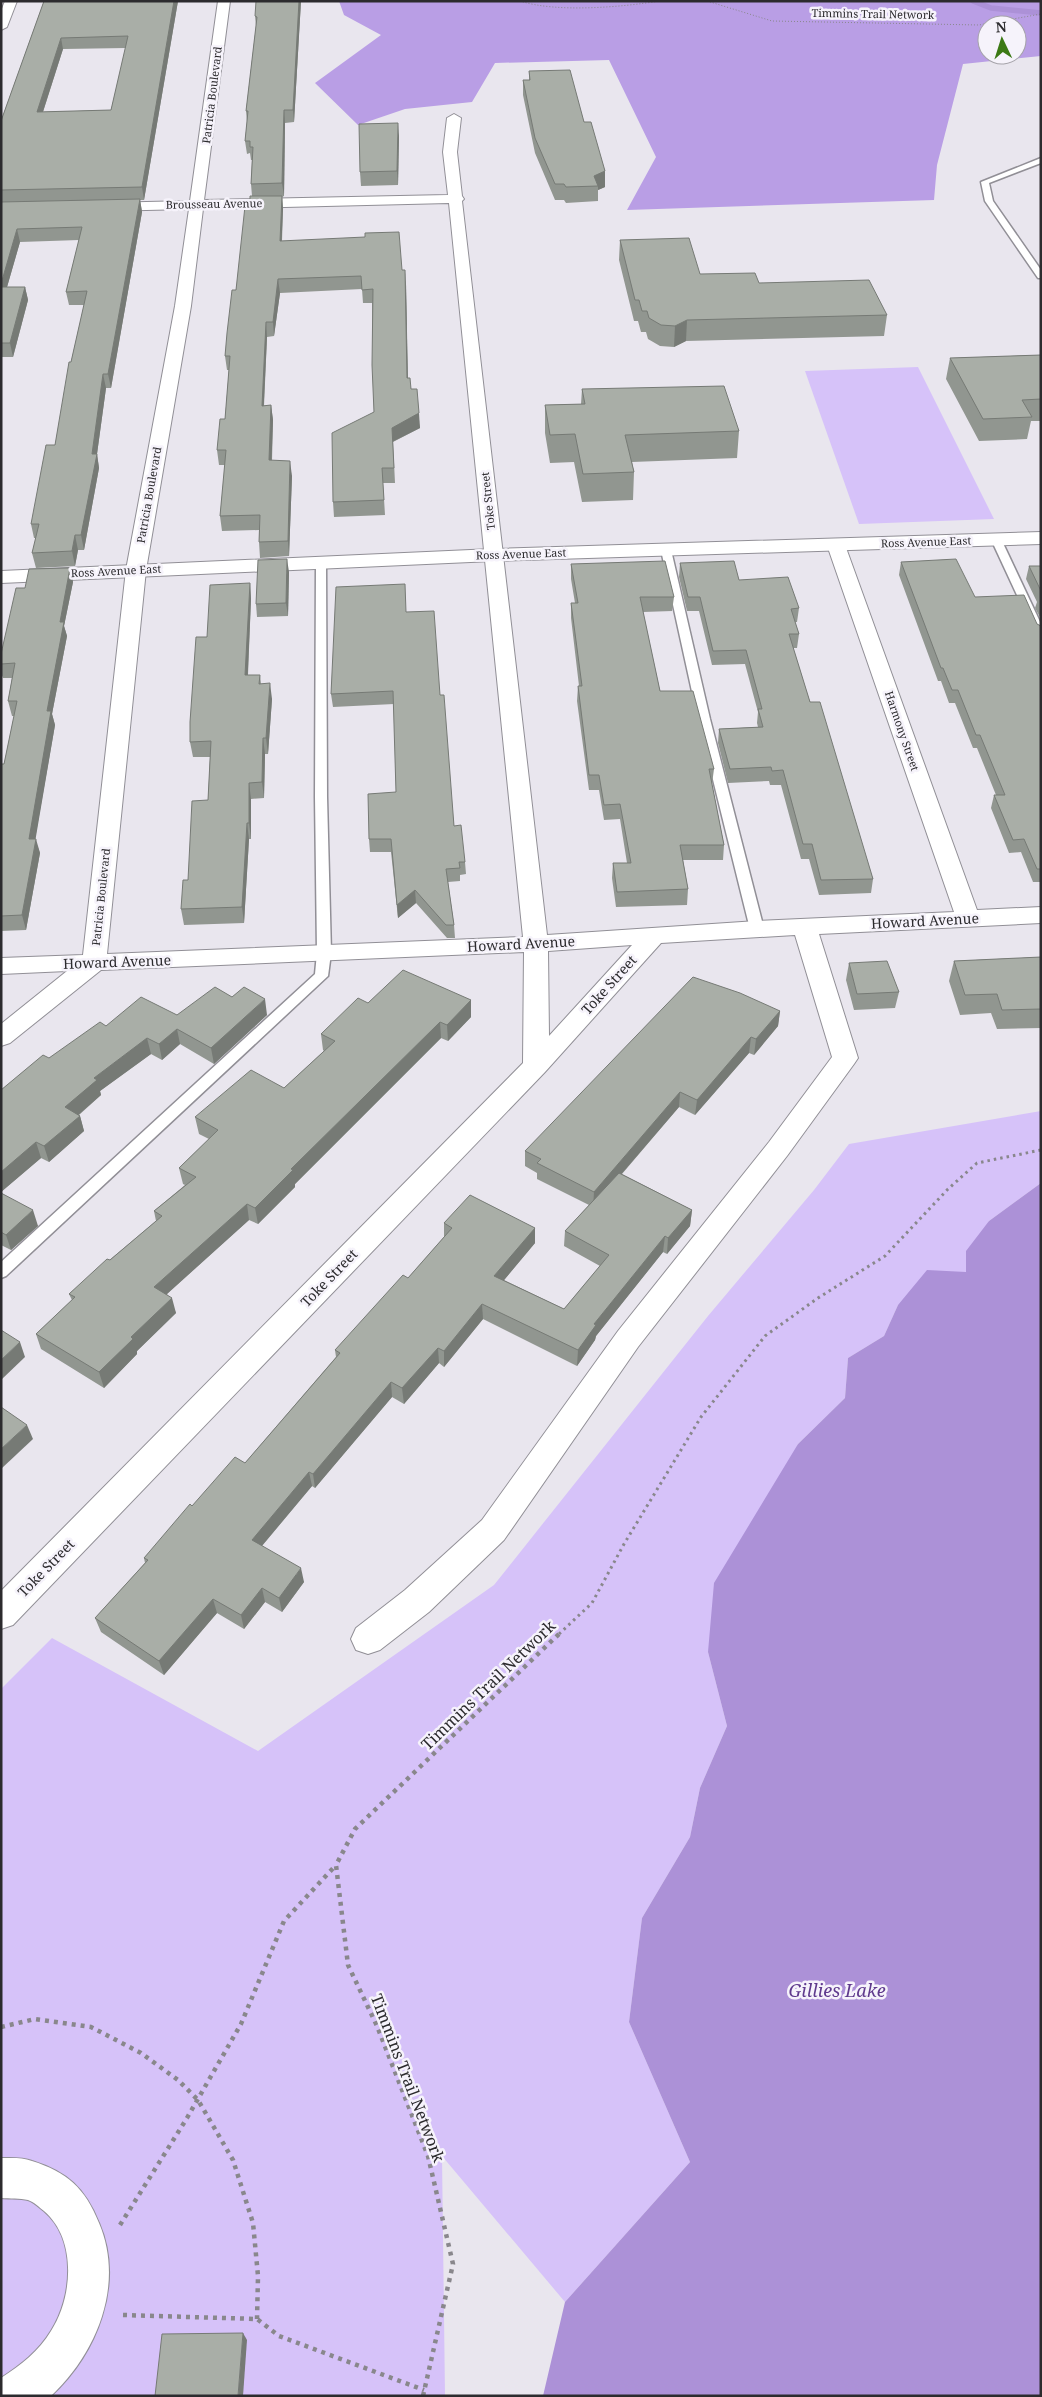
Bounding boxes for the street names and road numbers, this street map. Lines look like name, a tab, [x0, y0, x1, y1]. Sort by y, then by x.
street label: Timmins Trail Network	[811, 5, 935, 22]
street label: Patricia Boulevard	[198, 45, 225, 144]
street label: Brousseau Avenue	[165, 195, 263, 212]
street label: Patricia Boulevard	[133, 445, 164, 544]
street label: Toke Street	[477, 471, 498, 531]
street label: Ross Avenue East	[881, 532, 972, 551]
street label: Ross Avenue East	[476, 544, 567, 563]
street label: Ross Avenue East	[70, 561, 162, 580]
street label: Harmony Street	[882, 689, 923, 773]
street label: Patricia Boulevard	[88, 847, 113, 946]
street label: Howard Avenue	[871, 908, 979, 933]
street label: Howard Avenue	[467, 931, 575, 956]
street label: Howard Avenue	[63, 950, 171, 973]
street label: Toke Street	[577, 951, 641, 1019]
street label: Toke Street	[296, 1244, 361, 1311]
street label: Toke Street	[13, 1534, 78, 1601]
street label: Timmins Trail Network	[416, 1615, 560, 1755]
street label: Timmins Trail Network	[366, 1991, 450, 2166]

